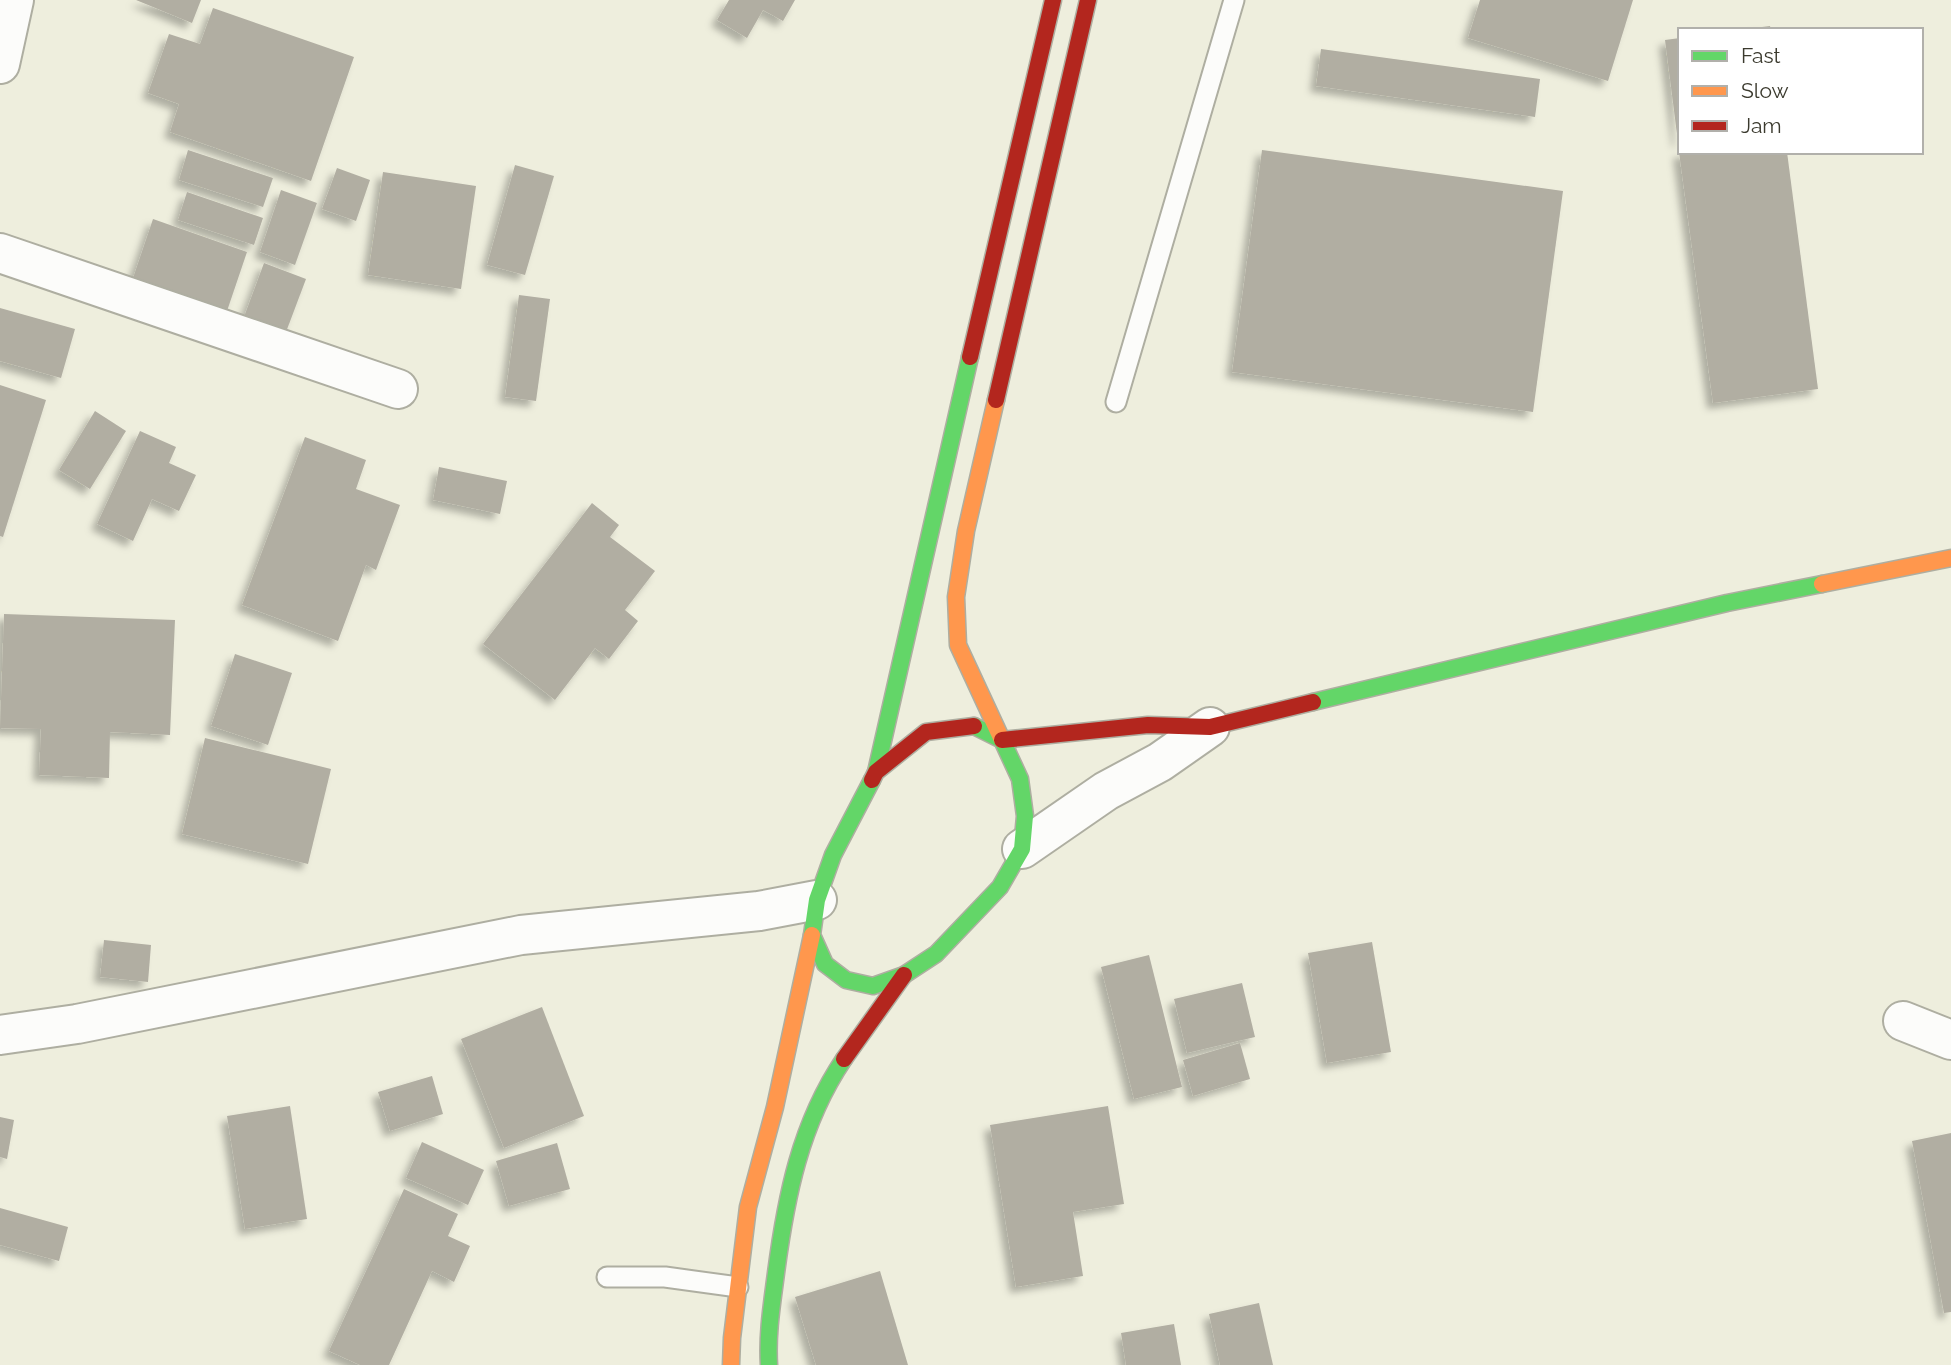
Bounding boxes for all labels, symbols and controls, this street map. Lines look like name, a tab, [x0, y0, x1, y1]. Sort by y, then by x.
legend	[1678, 28, 1923, 154]
text: Fast	[1741, 43, 1781, 68]
text: Slow	[1741, 78, 1789, 103]
text: Jam	[1741, 113, 1782, 138]

